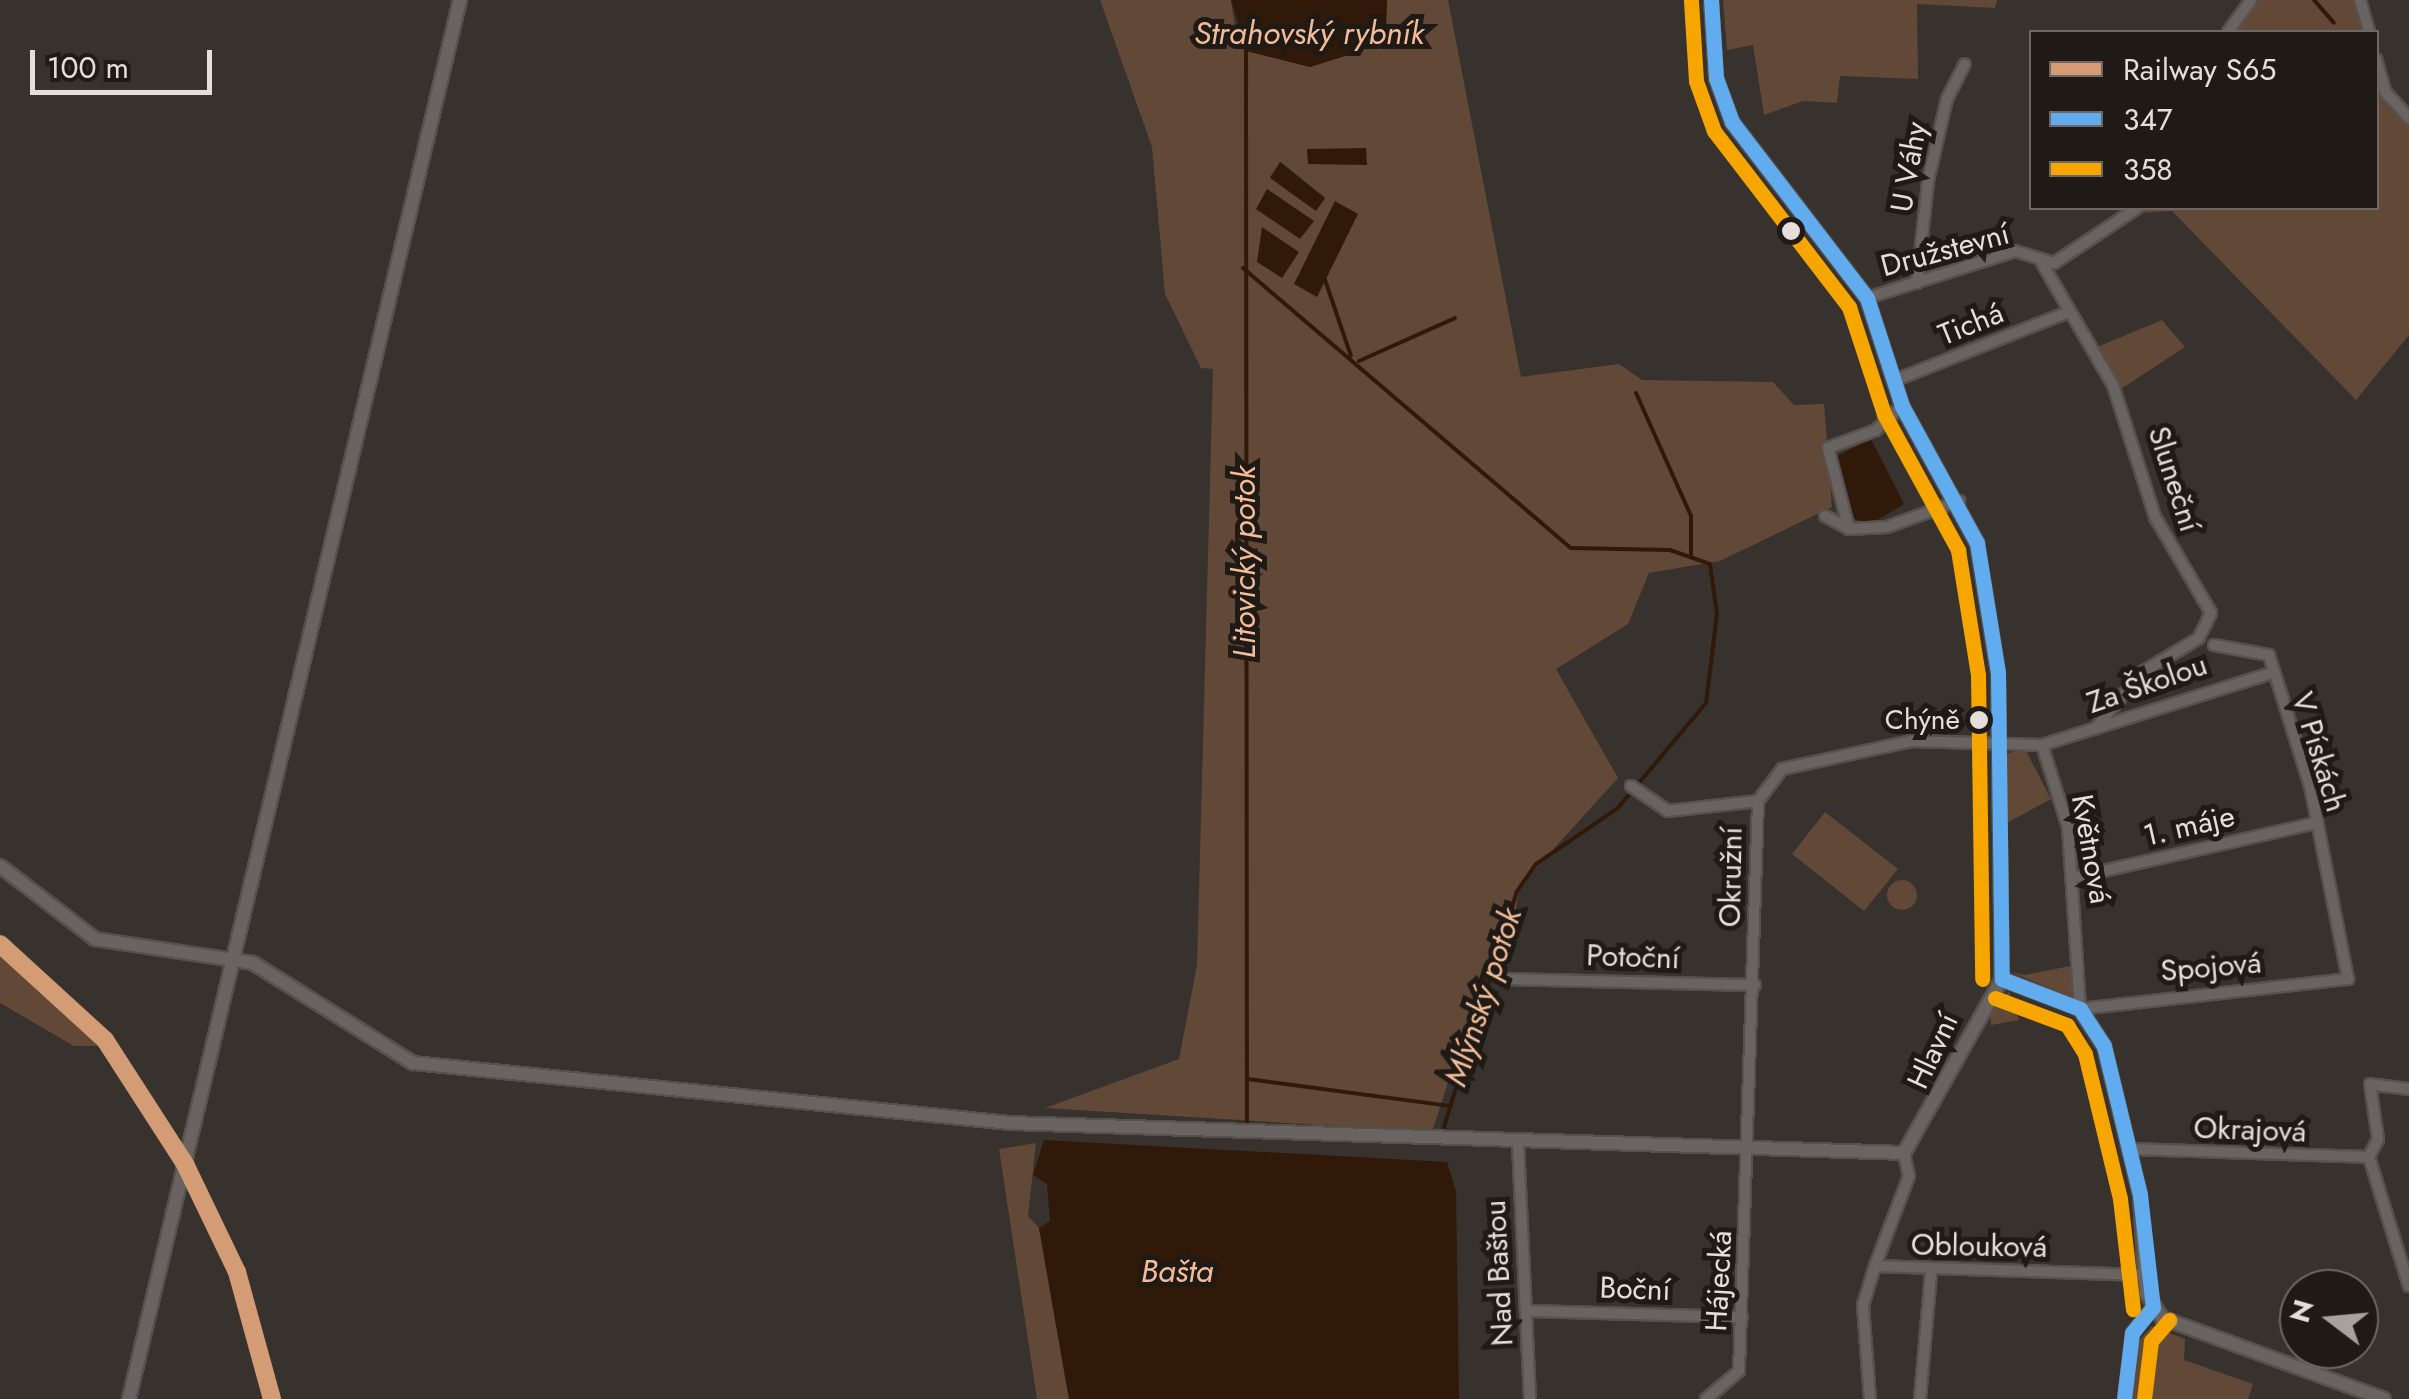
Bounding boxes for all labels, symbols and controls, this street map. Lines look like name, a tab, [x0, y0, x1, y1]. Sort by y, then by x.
water label: Strahovský rybník	[1194, 14, 1424, 52]
scale bar	[35, 30, 218, 92]
legend	[2029, 30, 2379, 210]
text: 100 m	[47, 46, 129, 89]
text: Railway S65	[2123, 48, 2276, 91]
text: 347	[2123, 98, 2173, 141]
street label: U Váhy	[1883, 119, 1935, 215]
text: 358	[2123, 148, 2173, 191]
street label: Družstevní	[1877, 216, 2013, 284]
unlabelled marker	[1781, 221, 1801, 241]
street label: Tichá	[1933, 295, 2009, 353]
street label: Sluneční	[2140, 422, 2208, 536]
water label: Litovický potok	[1225, 466, 1263, 658]
street label: Za Školou	[2082, 647, 2212, 721]
street label: V Pískách	[2284, 688, 2354, 816]
place label: Chýně	[1885, 703, 1960, 737]
marker: Chýně	[1969, 710, 1989, 730]
street label: Květnová	[2064, 792, 2118, 906]
street label: 1. máje	[2140, 798, 2238, 854]
street label: Okružní	[1712, 827, 1750, 927]
water label: Mlýnský potok	[1436, 903, 1530, 1091]
street label: Potoční	[1586, 937, 1680, 977]
street label: Spojová	[2159, 945, 2263, 989]
street label: Hlavní	[1900, 1007, 1966, 1095]
street label: Okrajová	[2193, 1110, 2307, 1150]
street label: Nad Baštou	[1477, 1199, 1521, 1347]
street label: Oblouková	[1911, 1227, 2047, 1265]
street label: Hájecká	[1698, 1230, 1740, 1332]
water label: Bašta	[1141, 1252, 1213, 1290]
north arrow	[2279, 1269, 2379, 1369]
street label: Boční	[1599, 1270, 1671, 1308]
text: N	[2279, 1295, 2324, 1327]

